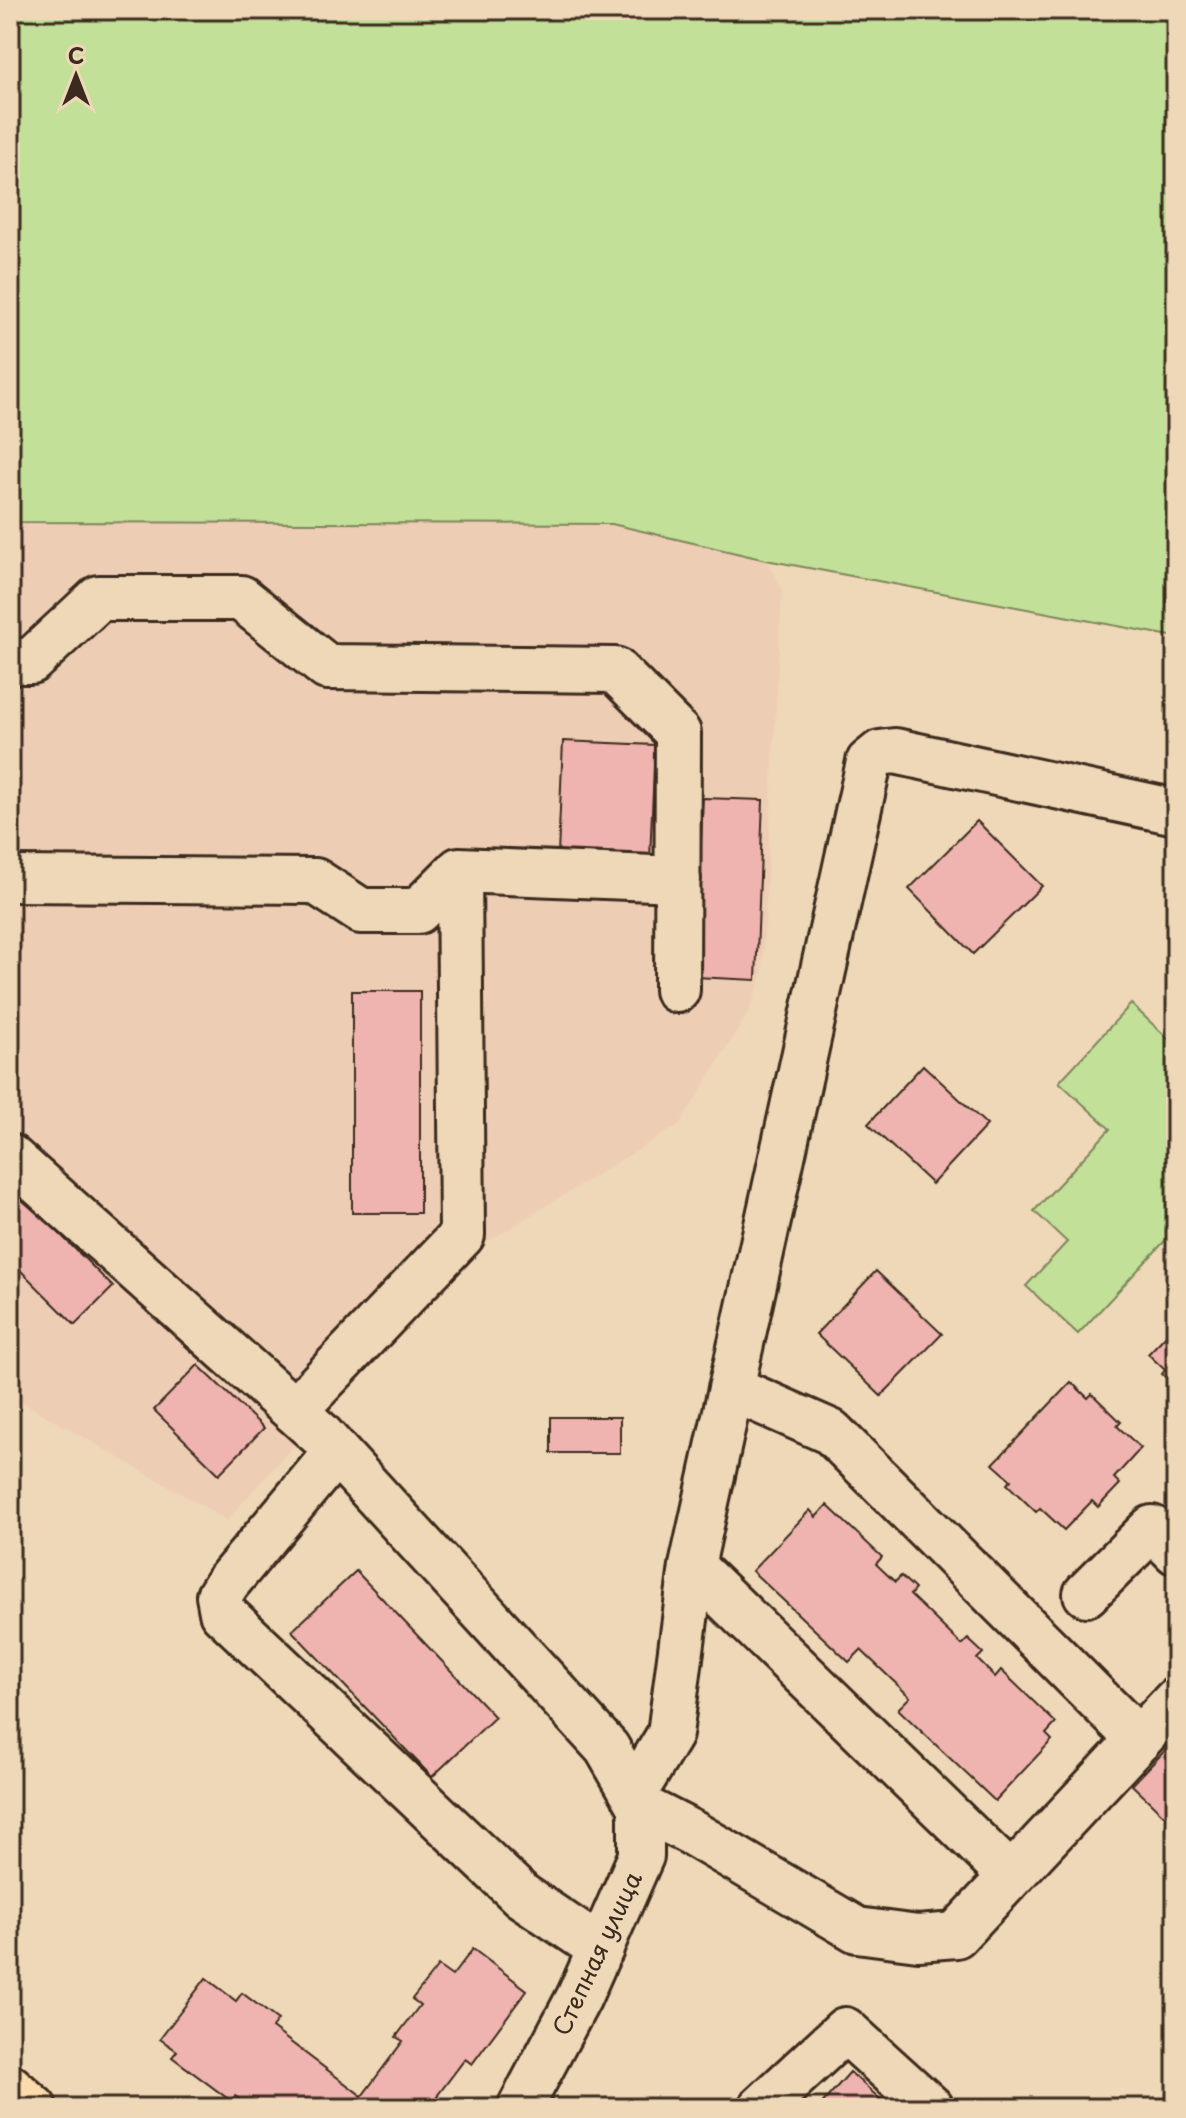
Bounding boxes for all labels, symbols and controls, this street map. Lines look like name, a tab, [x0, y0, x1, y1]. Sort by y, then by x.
north arrow	[36, 36, 116, 116]
text: С	[68, 38, 84, 71]
street label: Степная улица	[542, 1865, 650, 2041]

